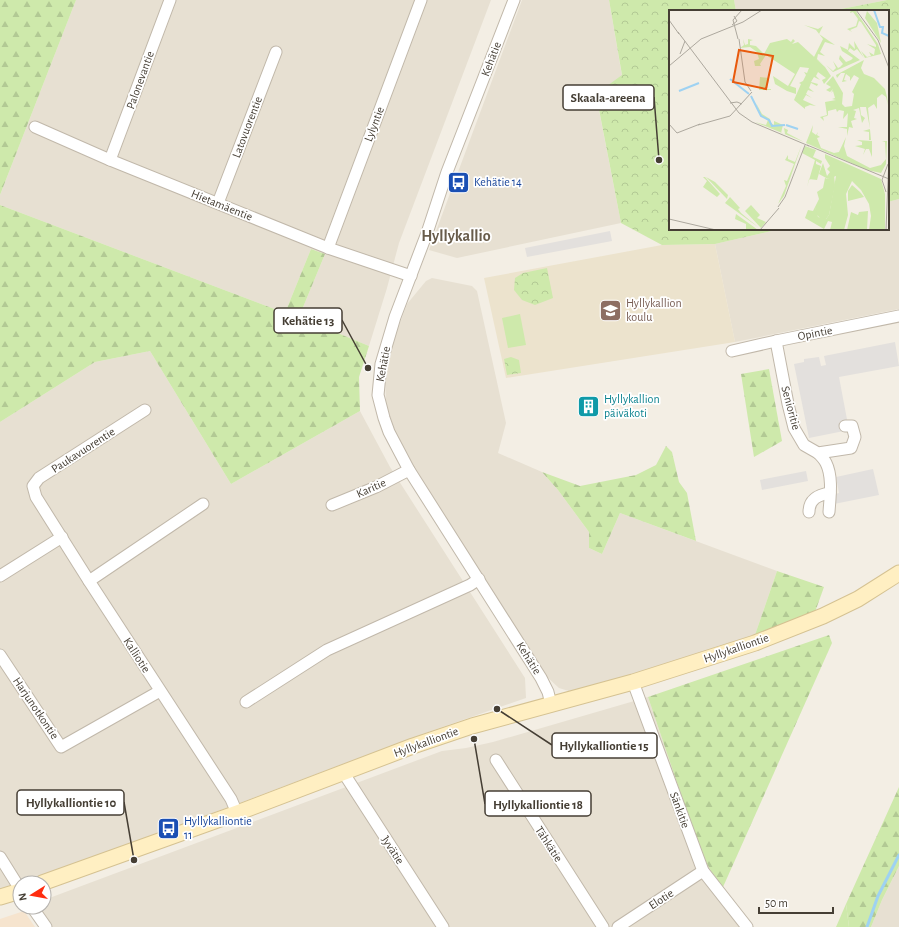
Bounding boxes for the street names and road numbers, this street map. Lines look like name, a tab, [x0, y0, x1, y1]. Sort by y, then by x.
street label: Kehätie	[479, 40, 503, 78]
street label: Palonevantie	[124, 49, 156, 111]
street label: Latovuorentie	[230, 95, 264, 159]
street label: Lylyntie	[362, 105, 387, 143]
street label: Hietamäentie	[190, 187, 254, 223]
street label: Opintie	[797, 324, 833, 342]
street label: Kehätie	[374, 345, 392, 383]
street label: Senioritie	[779, 385, 803, 431]
street label: Paukavuorentie	[49, 425, 117, 475]
street label: Karitie	[354, 476, 388, 500]
street label: Hyllykalliontie	[702, 631, 770, 666]
street label: Kalliotie	[121, 635, 153, 675]
street label: Kehätie	[514, 640, 544, 676]
street label: Harjunotkontie	[10, 675, 61, 742]
street label: Hyllykalliontie	[392, 725, 460, 760]
street label: Sänkitie	[668, 790, 692, 830]
street label: Tähkätie	[533, 824, 565, 864]
street label: Jyvätie	[379, 834, 407, 867]
street label: Elotie	[646, 887, 676, 911]

